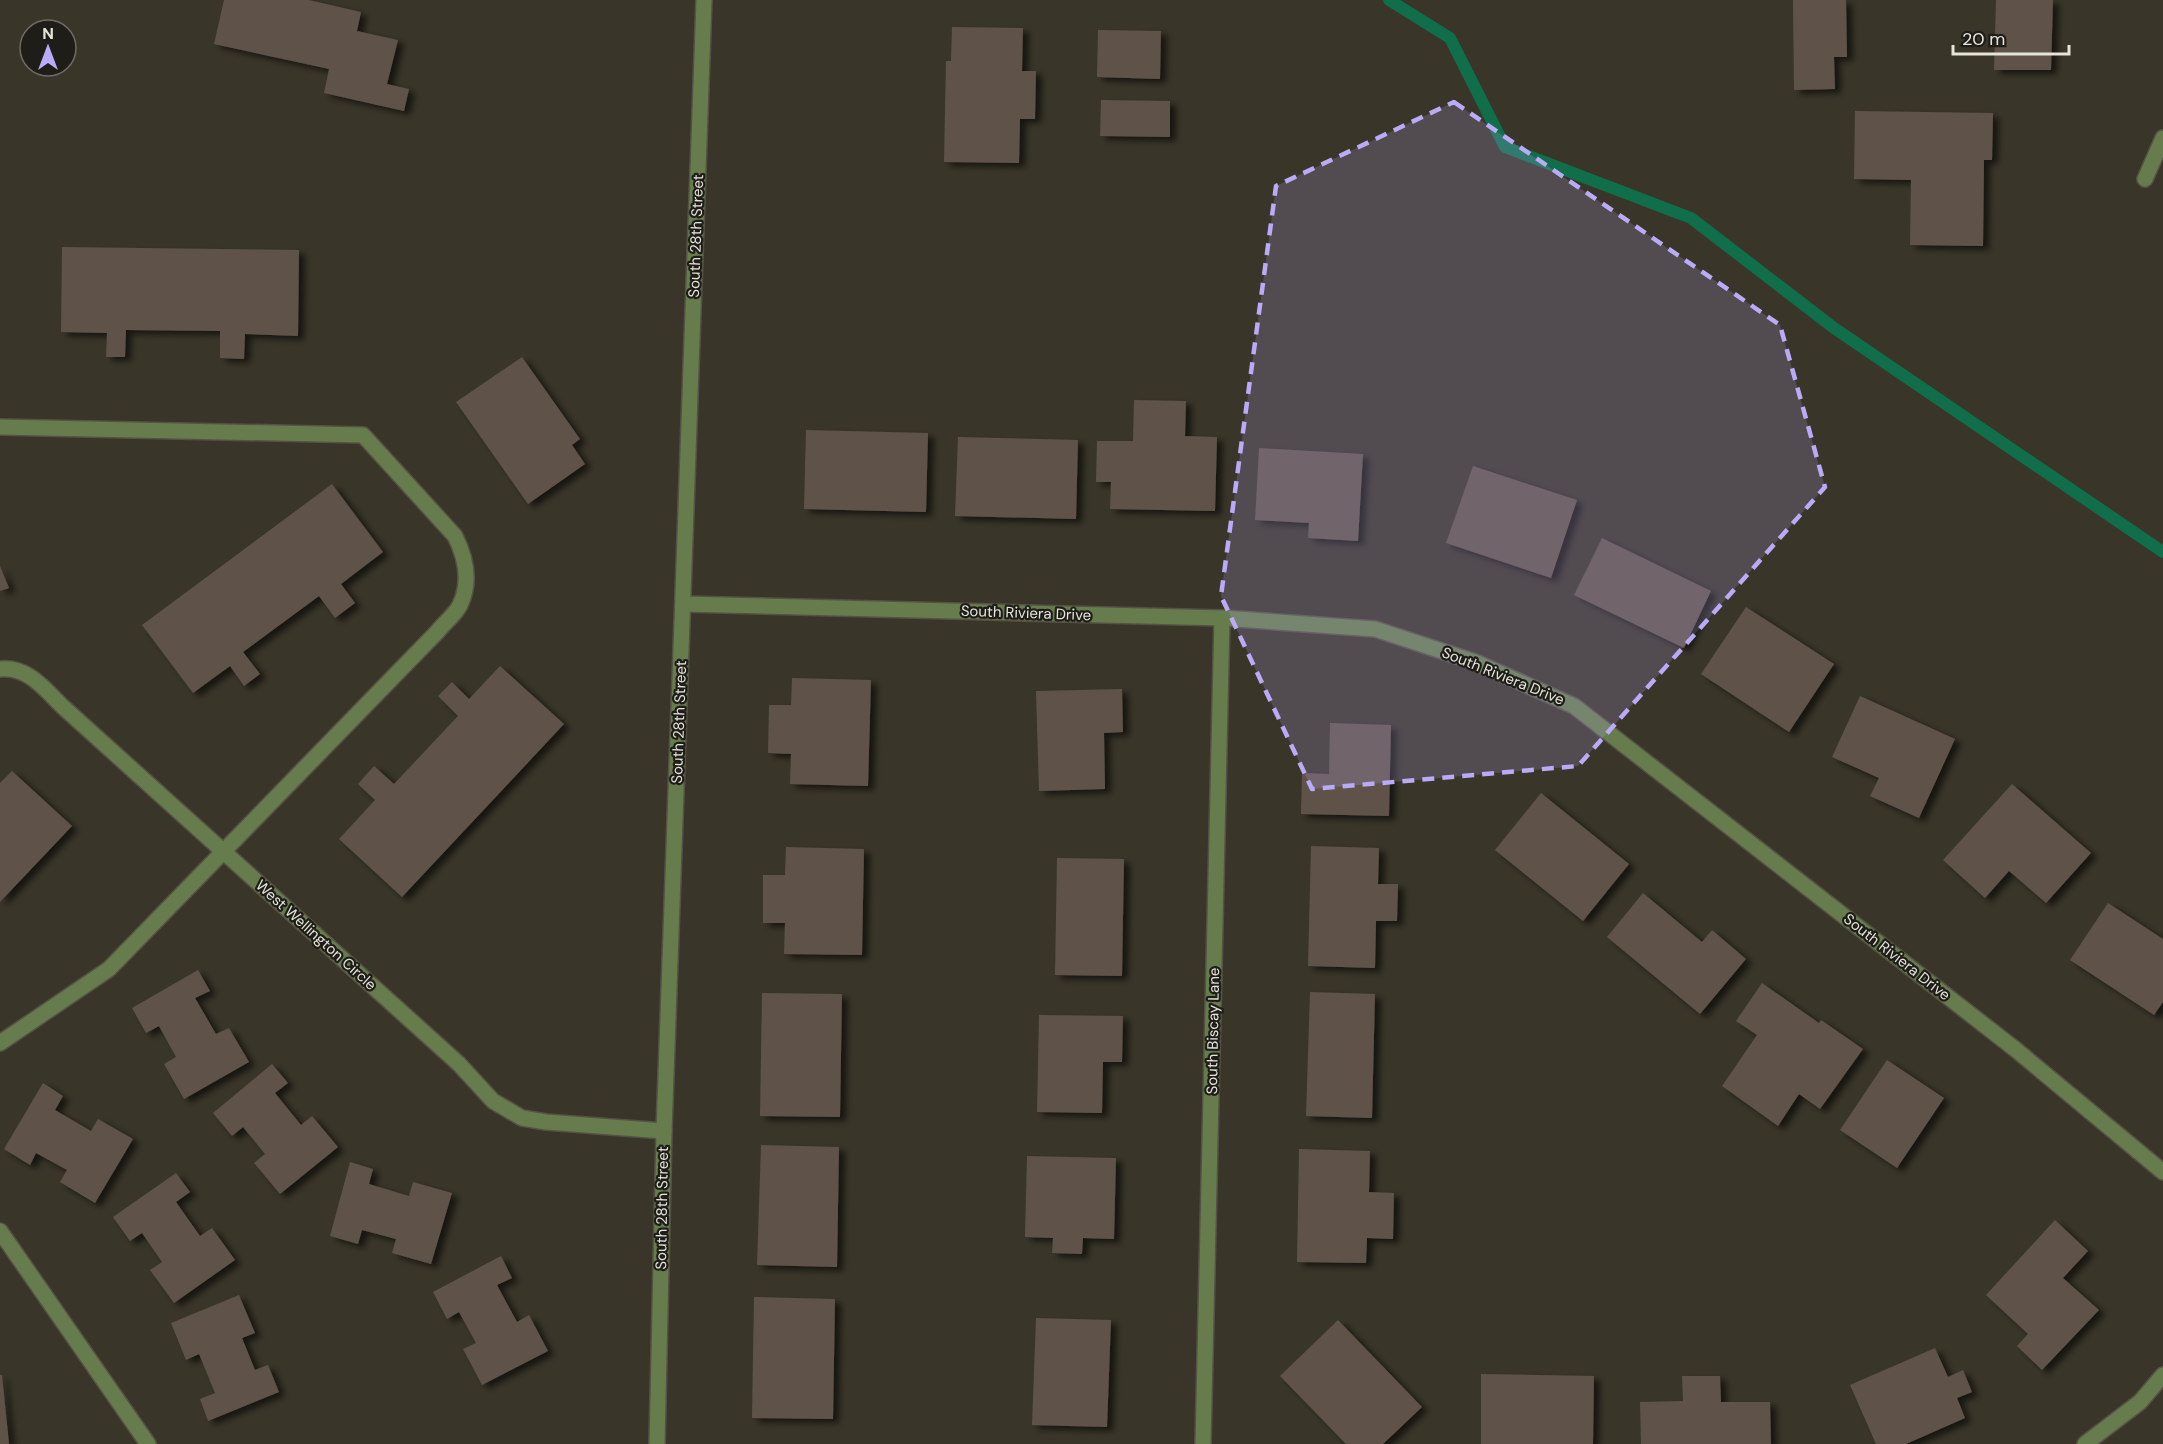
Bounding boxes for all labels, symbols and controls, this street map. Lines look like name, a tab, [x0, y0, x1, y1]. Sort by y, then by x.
north arrow	[18, 18, 78, 78]
scale bar	[1953, 18, 2068, 56]
text: N	[42, 23, 54, 44]
text: 20 m	[1962, 27, 2005, 51]
street label: South 28th Street	[684, 174, 708, 298]
street label: South Riviera Drive	[960, 601, 1092, 625]
street label: South Riviera Drive	[1439, 642, 1567, 710]
street label: South 28th Street	[667, 660, 691, 784]
street label: West Wellington Circle	[251, 875, 381, 995]
street label: South Riviera Drive	[1839, 909, 1955, 1005]
street label: South Biscay Lane	[1202, 967, 1224, 1095]
street label: South 28th Street	[651, 1146, 673, 1270]

